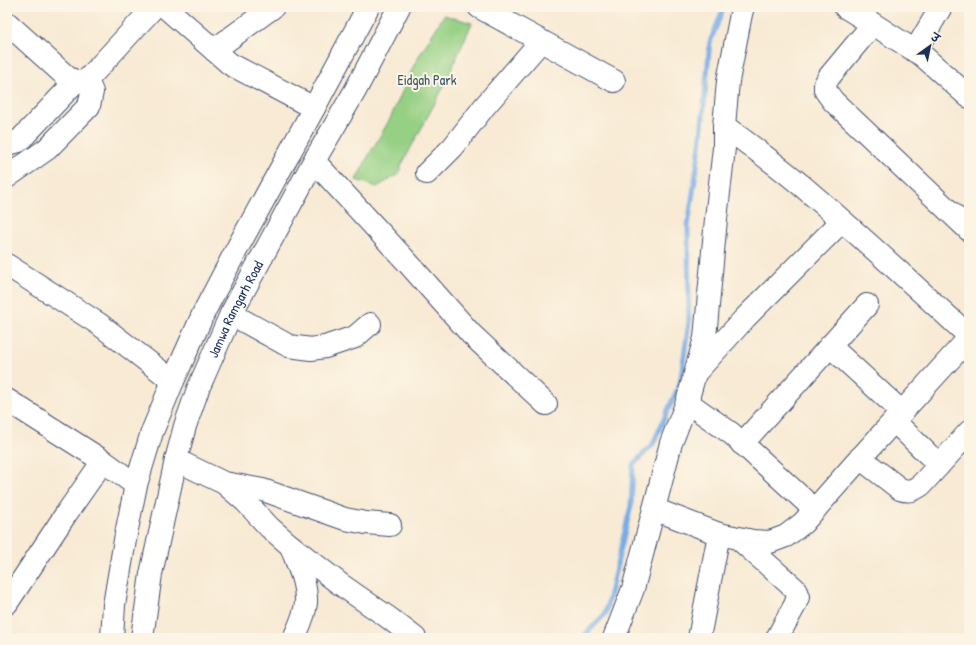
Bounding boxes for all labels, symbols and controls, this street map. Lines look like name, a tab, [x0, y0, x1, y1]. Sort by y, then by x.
north arrow	[910, 26, 950, 66]
text: उ	[928, 29, 944, 46]
park label: Eidgah Park	[397, 70, 457, 90]
street label: Jamwa Ramgarh Road	[203, 257, 267, 360]

